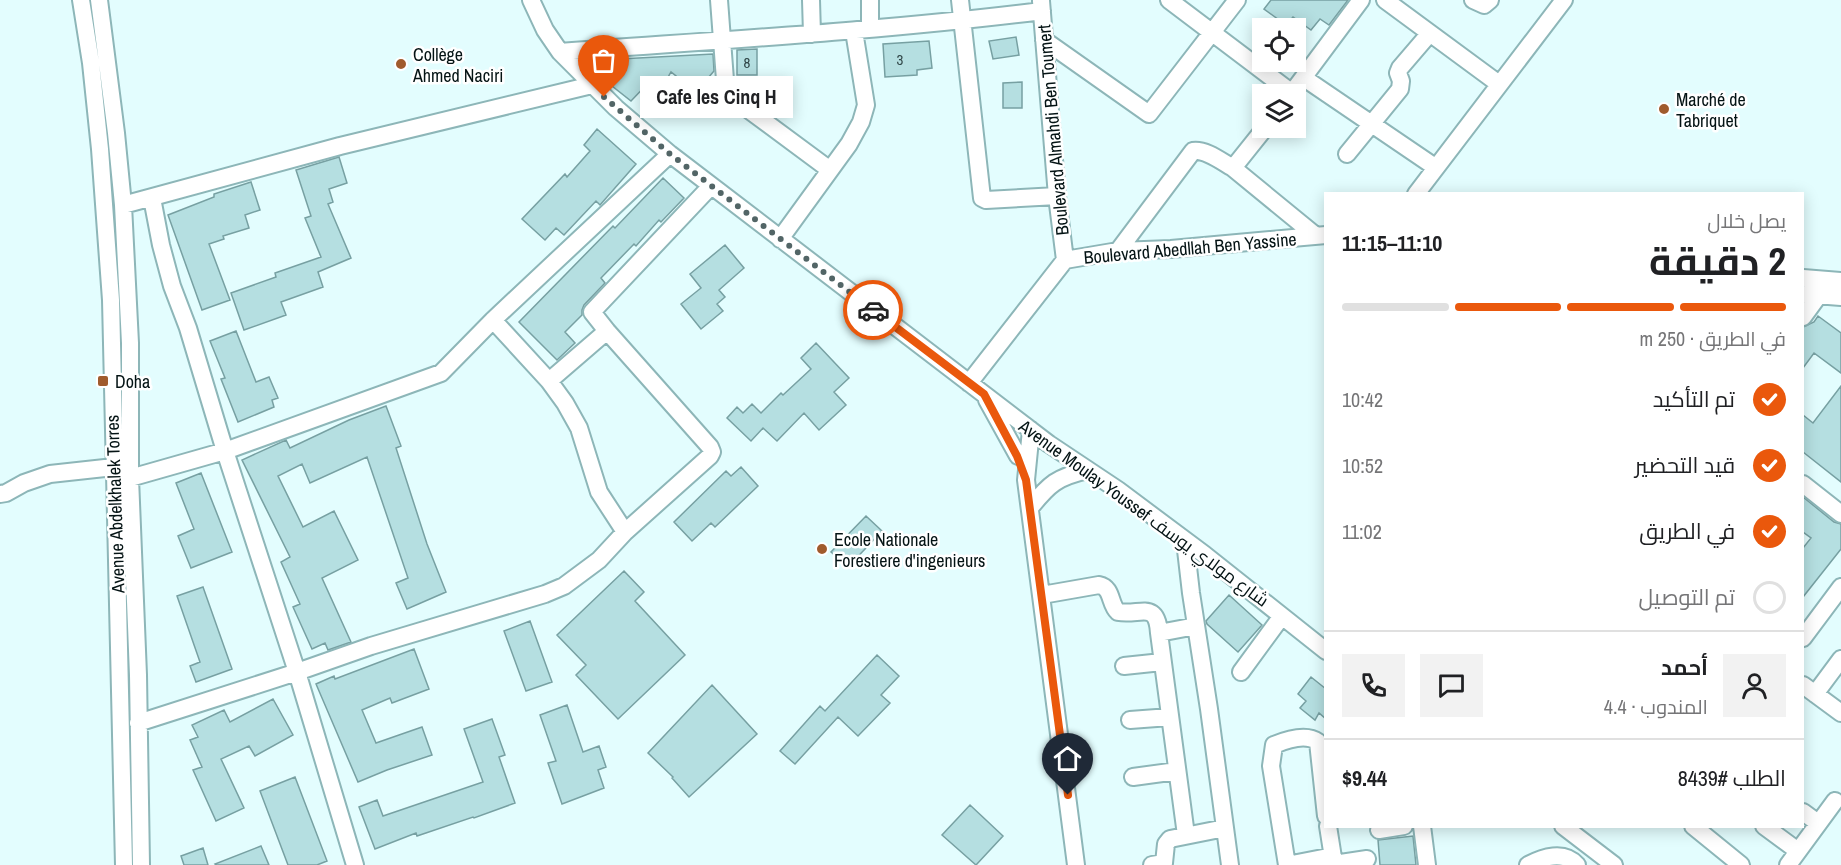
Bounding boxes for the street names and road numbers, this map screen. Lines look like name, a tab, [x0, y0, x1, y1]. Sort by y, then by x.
street label: Boulevard Almahdi Ben Toumert	[1031, 24, 1075, 236]
street label: Boulevard Abedllah Ben Yassine	[1082, 226, 1298, 270]
street label: Avenue Moulay Youssef شارع مولاي يوسف	[1012, 413, 1274, 614]
street label: Avenue Abdelkhalek Torres	[99, 414, 131, 595]

